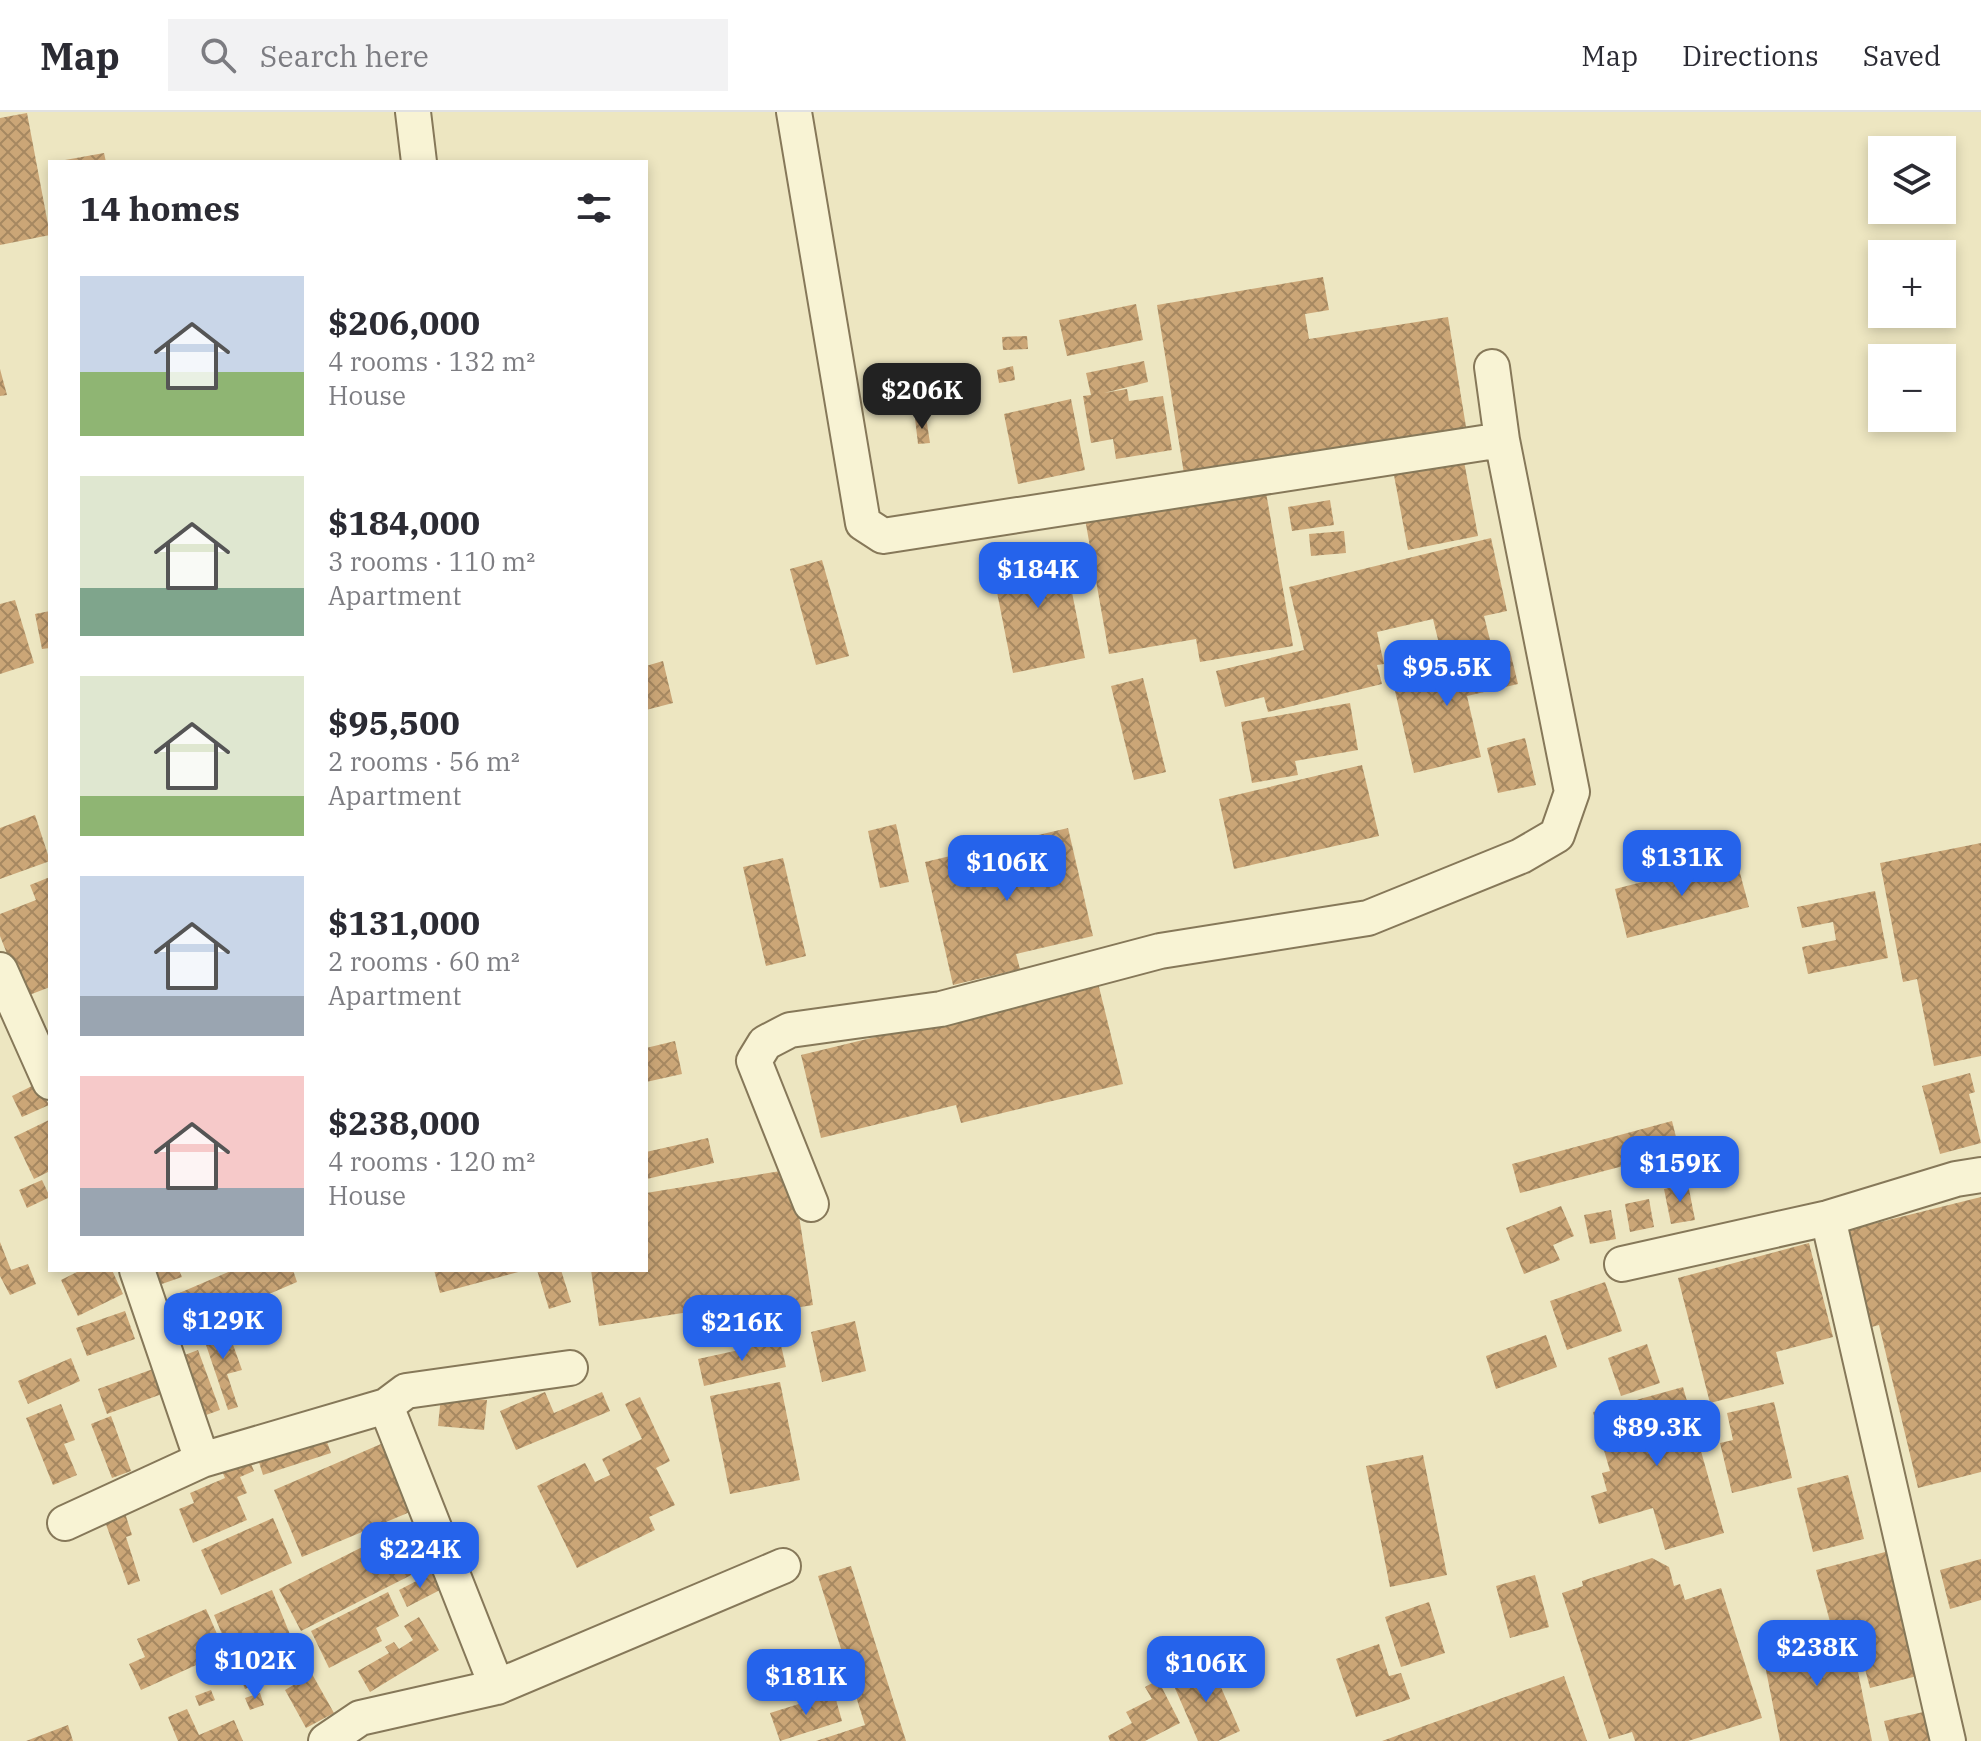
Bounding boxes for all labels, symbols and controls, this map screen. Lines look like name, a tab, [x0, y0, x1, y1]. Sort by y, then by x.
search box	[168, 19, 728, 91]
text: Map	[40, 31, 120, 80]
icon: search	[196, 33, 240, 77]
text: Search here	[260, 36, 429, 75]
text: Map	[1581, 37, 1638, 74]
text: Directions	[1682, 37, 1819, 74]
text: Saved	[1863, 37, 1941, 74]
map controls	[1868, 136, 1956, 432]
button: layers	[1868, 136, 1956, 224]
text: 14 homes	[80, 186, 240, 230]
icon: filters	[572, 186, 616, 230]
button: +	[1868, 240, 1956, 328]
text: $206,000	[328, 300, 480, 344]
icon: home	[144, 308, 240, 404]
text: 4 rooms · 132 m²	[328, 344, 535, 378]
button: −	[1868, 344, 1956, 432]
pin: $206K	[866, 363, 978, 431]
text: $206K	[881, 372, 963, 406]
text: House	[328, 378, 406, 412]
text: $184,000	[328, 500, 480, 544]
icon: home	[144, 508, 240, 604]
pin: $184K	[982, 542, 1094, 610]
text: 3 rooms · 110 m²	[328, 544, 535, 578]
text: $184K	[997, 551, 1079, 585]
text: Apartment	[328, 578, 461, 612]
pin: $95.5K	[1382, 640, 1512, 708]
text: $95.5K	[1402, 649, 1492, 683]
text: $95,500	[328, 700, 460, 744]
icon: home	[144, 708, 240, 804]
text: 2 rooms · 56 m²	[328, 744, 520, 778]
text: Apartment	[328, 778, 461, 812]
pin: $131K	[1626, 830, 1738, 898]
pin: $106K	[951, 835, 1063, 903]
text: $131K	[1641, 839, 1723, 873]
text: $106K	[966, 844, 1048, 878]
text: $131,000	[328, 900, 480, 944]
icon: home	[144, 908, 240, 1004]
text: 2 rooms · 60 m²	[328, 944, 520, 978]
text: Apartment	[328, 978, 461, 1012]
text: $238,000	[328, 1100, 480, 1144]
icon: home	[144, 1108, 240, 1204]
pin: $159K	[1624, 1136, 1736, 1204]
text: 4 rooms · 120 m²	[328, 1144, 535, 1178]
text: $159K	[1639, 1145, 1721, 1179]
text: House	[328, 1178, 406, 1212]
pin: $129K	[167, 1293, 279, 1361]
pin: $216K	[686, 1295, 798, 1363]
text: $129K	[182, 1302, 264, 1336]
text: $216K	[701, 1304, 783, 1338]
pin: $89.3K	[1592, 1400, 1722, 1468]
text: $89.3K	[1612, 1409, 1702, 1443]
pin: $224K	[364, 1522, 476, 1590]
text: $224K	[379, 1531, 461, 1565]
pin: $238K	[1761, 1620, 1873, 1688]
text: $238K	[1776, 1629, 1858, 1663]
pin: $102K	[199, 1633, 311, 1701]
pin: $106K	[1150, 1636, 1262, 1704]
text: $102K	[214, 1642, 296, 1676]
text: $106K	[1165, 1645, 1247, 1679]
pin: $181K	[750, 1649, 862, 1717]
text: $181K	[765, 1658, 847, 1692]

